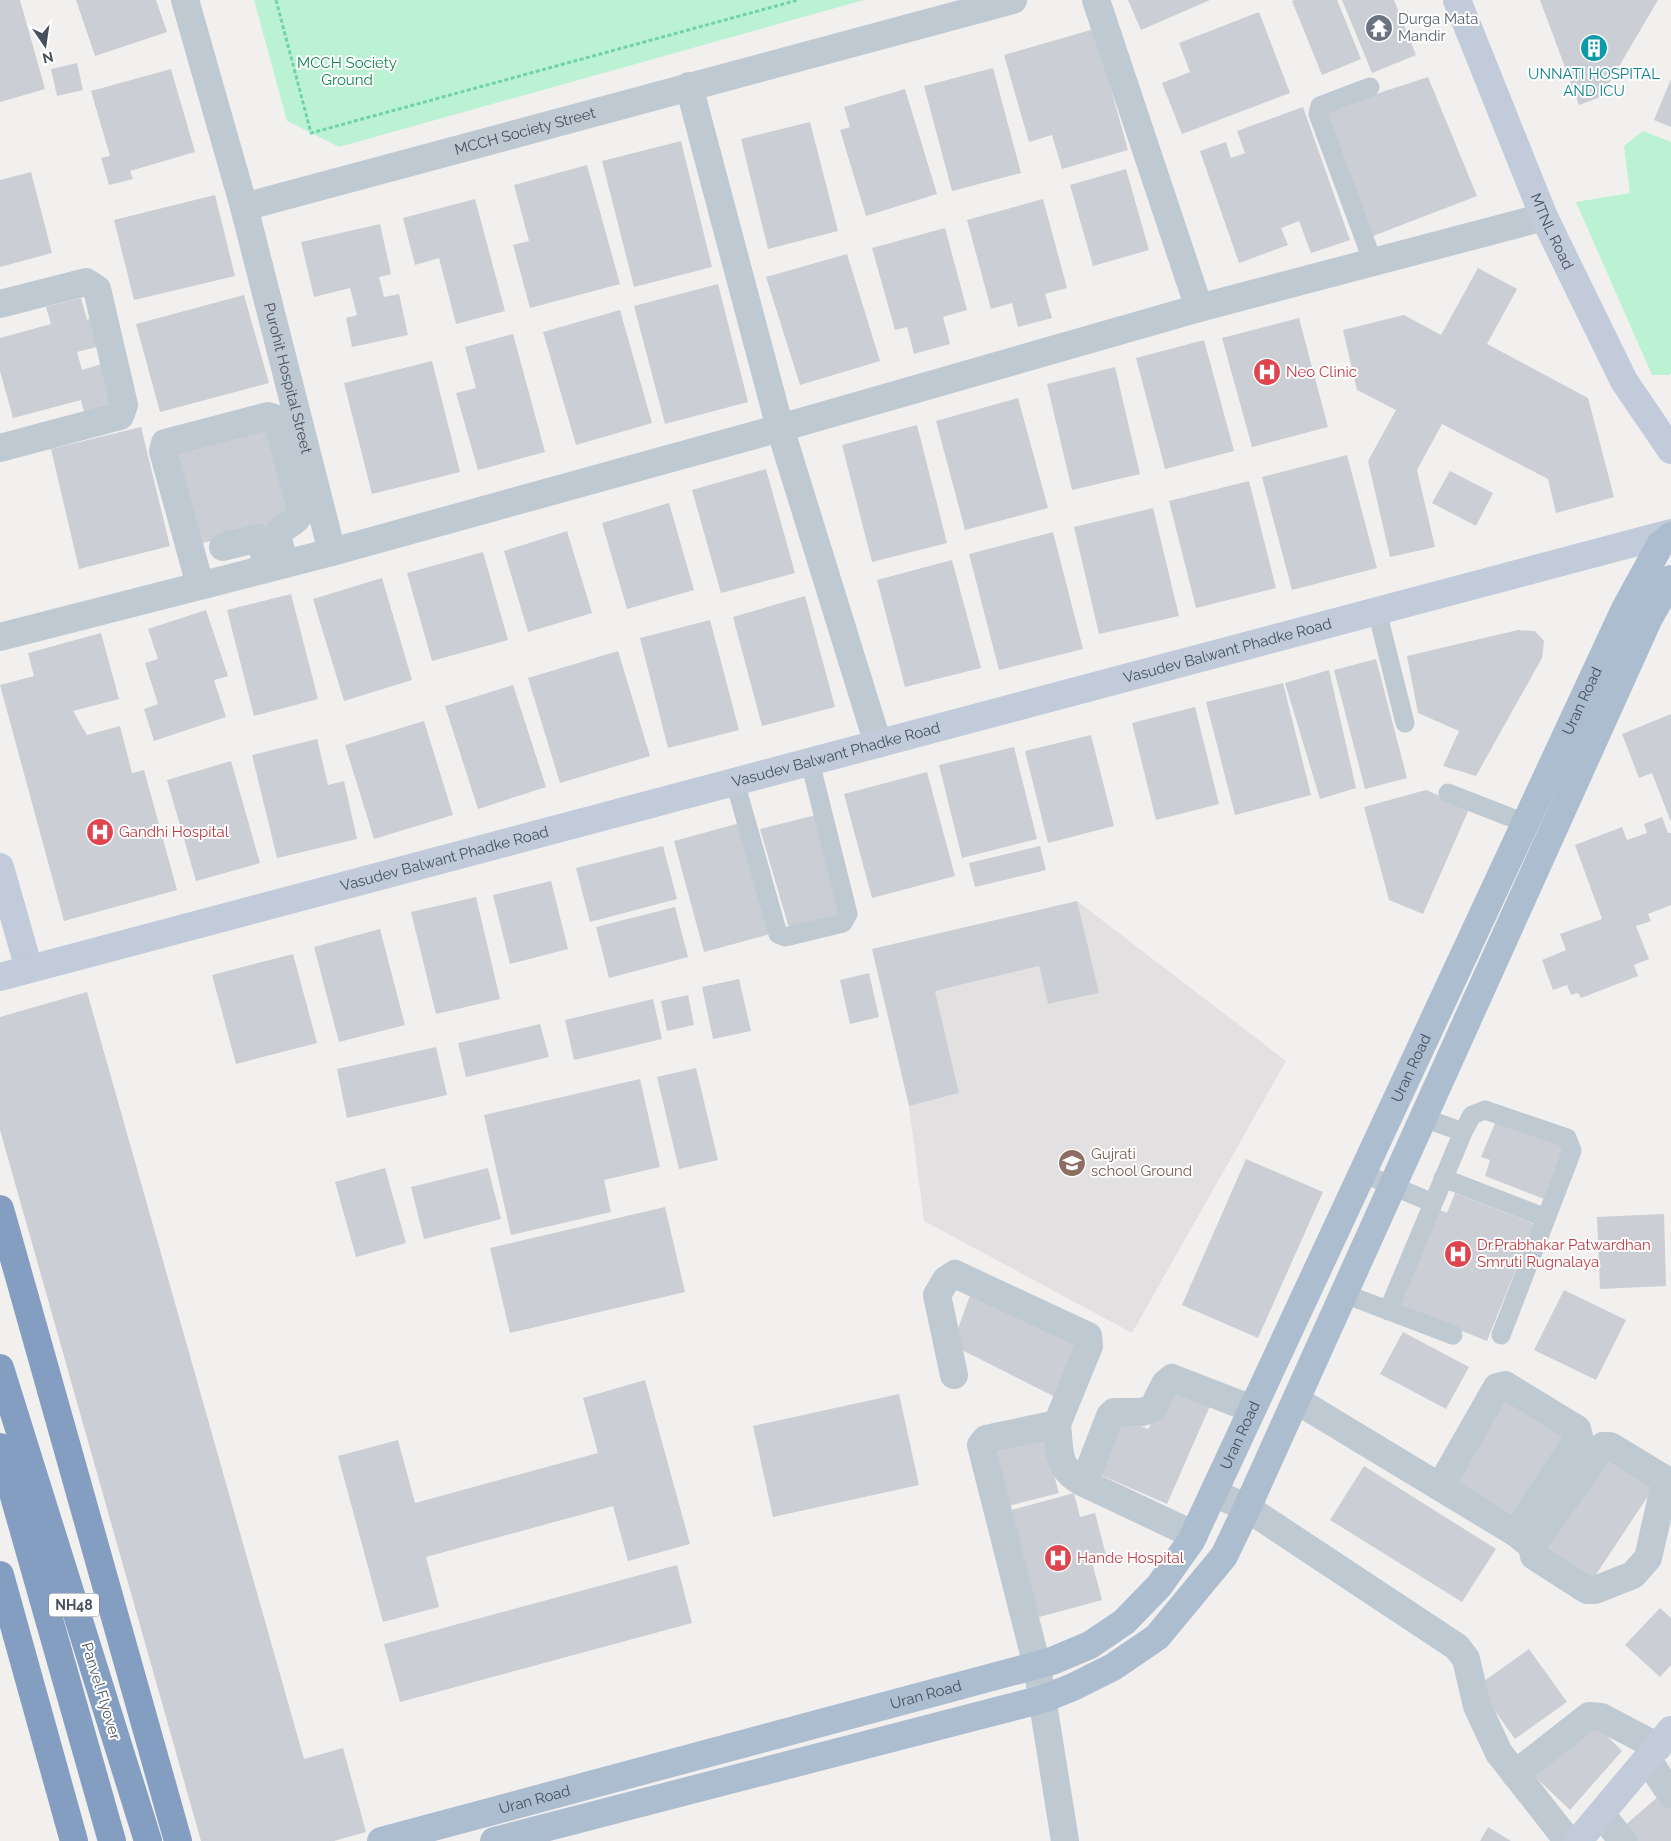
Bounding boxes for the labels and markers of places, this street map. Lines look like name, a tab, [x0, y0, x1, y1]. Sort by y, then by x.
place label: Durga Mata Mandir	[1398, 10, 1478, 45]
temple icon: Durga Mata Mandir	[1364, 13, 1394, 43]
building icon: UNNATI HOSPITAL AND ICU	[1579, 33, 1609, 63]
place label: UNNATI HOSPITAL AND ICU	[1528, 65, 1660, 100]
hospital icon: Neo Clinic	[1252, 357, 1282, 387]
place label: Neo Clinic	[1286, 363, 1357, 381]
hospital icon: Gandhi Hospital	[85, 817, 115, 847]
place label: Gandhi Hospital	[119, 823, 230, 841]
place label: Gujrati school Ground	[1091, 1145, 1192, 1180]
school or university icon: Gujrati school Ground	[1057, 1148, 1087, 1178]
place label: Dr.Prabhakar Patwardhan Smruti Rugnalaya	[1477, 1236, 1651, 1271]
hospital icon: Dr.Prabhakar Patwardhan Smruti Rugnalaya	[1443, 1239, 1473, 1269]
hospital icon: Hande Hospital	[1043, 1543, 1073, 1573]
place label: Hande Hospital	[1077, 1549, 1185, 1567]

